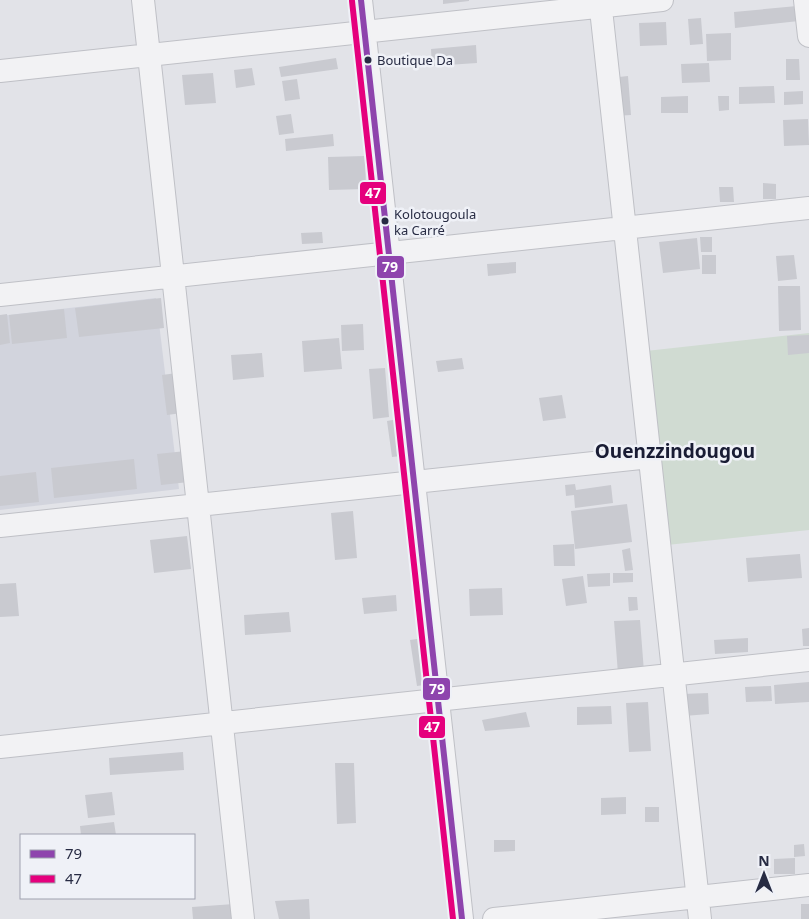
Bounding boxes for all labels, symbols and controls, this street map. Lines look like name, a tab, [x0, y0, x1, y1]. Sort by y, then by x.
place label: Boutique Da	[377, 51, 453, 69]
marker: Boutique Da	[363, 55, 373, 65]
line badge: 47	[359, 181, 387, 205]
text: 47	[365, 183, 381, 202]
place label: Kolotougoula ka Carré	[394, 205, 476, 239]
marker: Kolotougoula ka Carré	[380, 216, 390, 226]
line badge: 79	[376, 255, 405, 279]
text: 79	[382, 257, 398, 276]
district label: Ouenzzindougou	[595, 438, 755, 464]
line badge: 79	[422, 677, 451, 701]
text: 79	[429, 679, 445, 698]
line badge: 47	[418, 715, 446, 739]
text: 47	[424, 717, 440, 736]
legend	[20, 834, 195, 899]
text: 79	[65, 843, 82, 863]
north arrow	[739, 849, 789, 899]
text: N	[758, 851, 770, 870]
text: 47	[65, 868, 82, 888]

